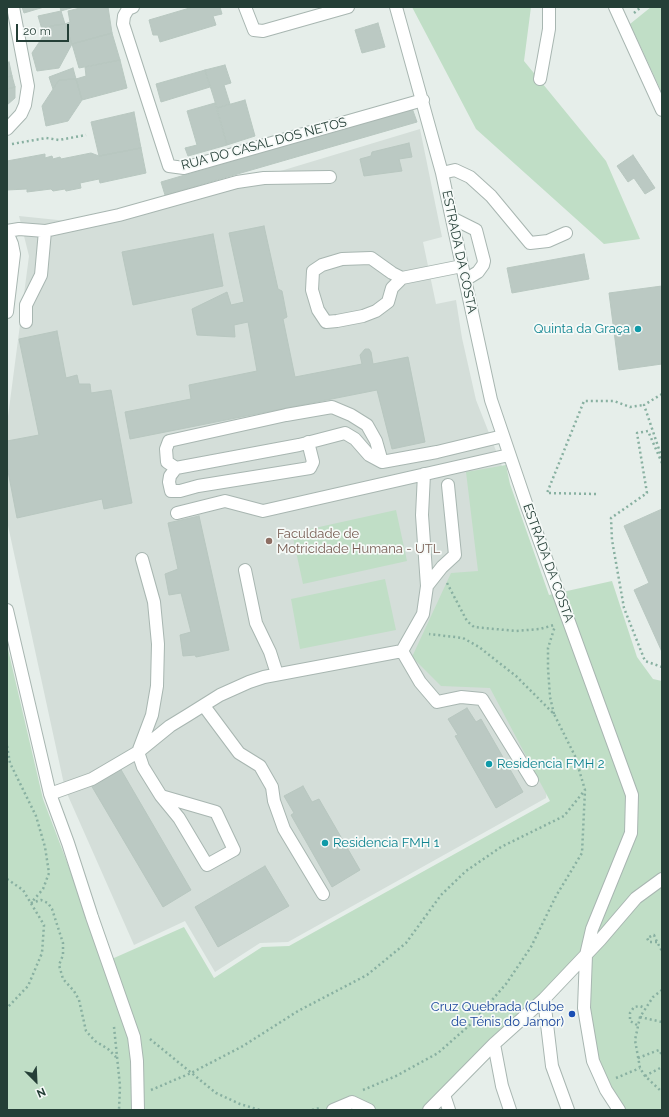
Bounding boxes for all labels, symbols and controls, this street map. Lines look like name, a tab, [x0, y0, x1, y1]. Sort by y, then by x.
scale bar	[18, 16, 71, 42]
text: 20 m	[23, 24, 51, 38]
street label: RUA DO CASAL DOS NETOS	[180, 114, 348, 174]
street label: ESTRADA DA COSTA	[438, 189, 480, 315]
place label: Quinta da Graça	[534, 321, 630, 337]
marker: Quinta da Graça	[633, 324, 643, 334]
street label: ESTRADA DA COSTA	[519, 501, 577, 625]
place label: Faculdade de Motricidade Humana - UTL	[277, 526, 440, 557]
marker: Faculdade de Motricidade Humana - UTL	[264, 536, 274, 546]
place label: Residencia FMH 2	[497, 756, 604, 772]
marker: Residencia FMH 2	[484, 759, 494, 769]
place label: Residencia FMH 1	[333, 835, 439, 851]
marker: Residencia FMH 1	[320, 838, 330, 848]
place label: Cruz Quebrada (Clube de Ténis do Jamor)	[431, 999, 564, 1030]
marker: Cruz Quebrada (Clube de Ténis do Jamor)	[567, 1009, 577, 1019]
north arrow	[16, 1061, 56, 1101]
text: N	[35, 1085, 48, 1100]

